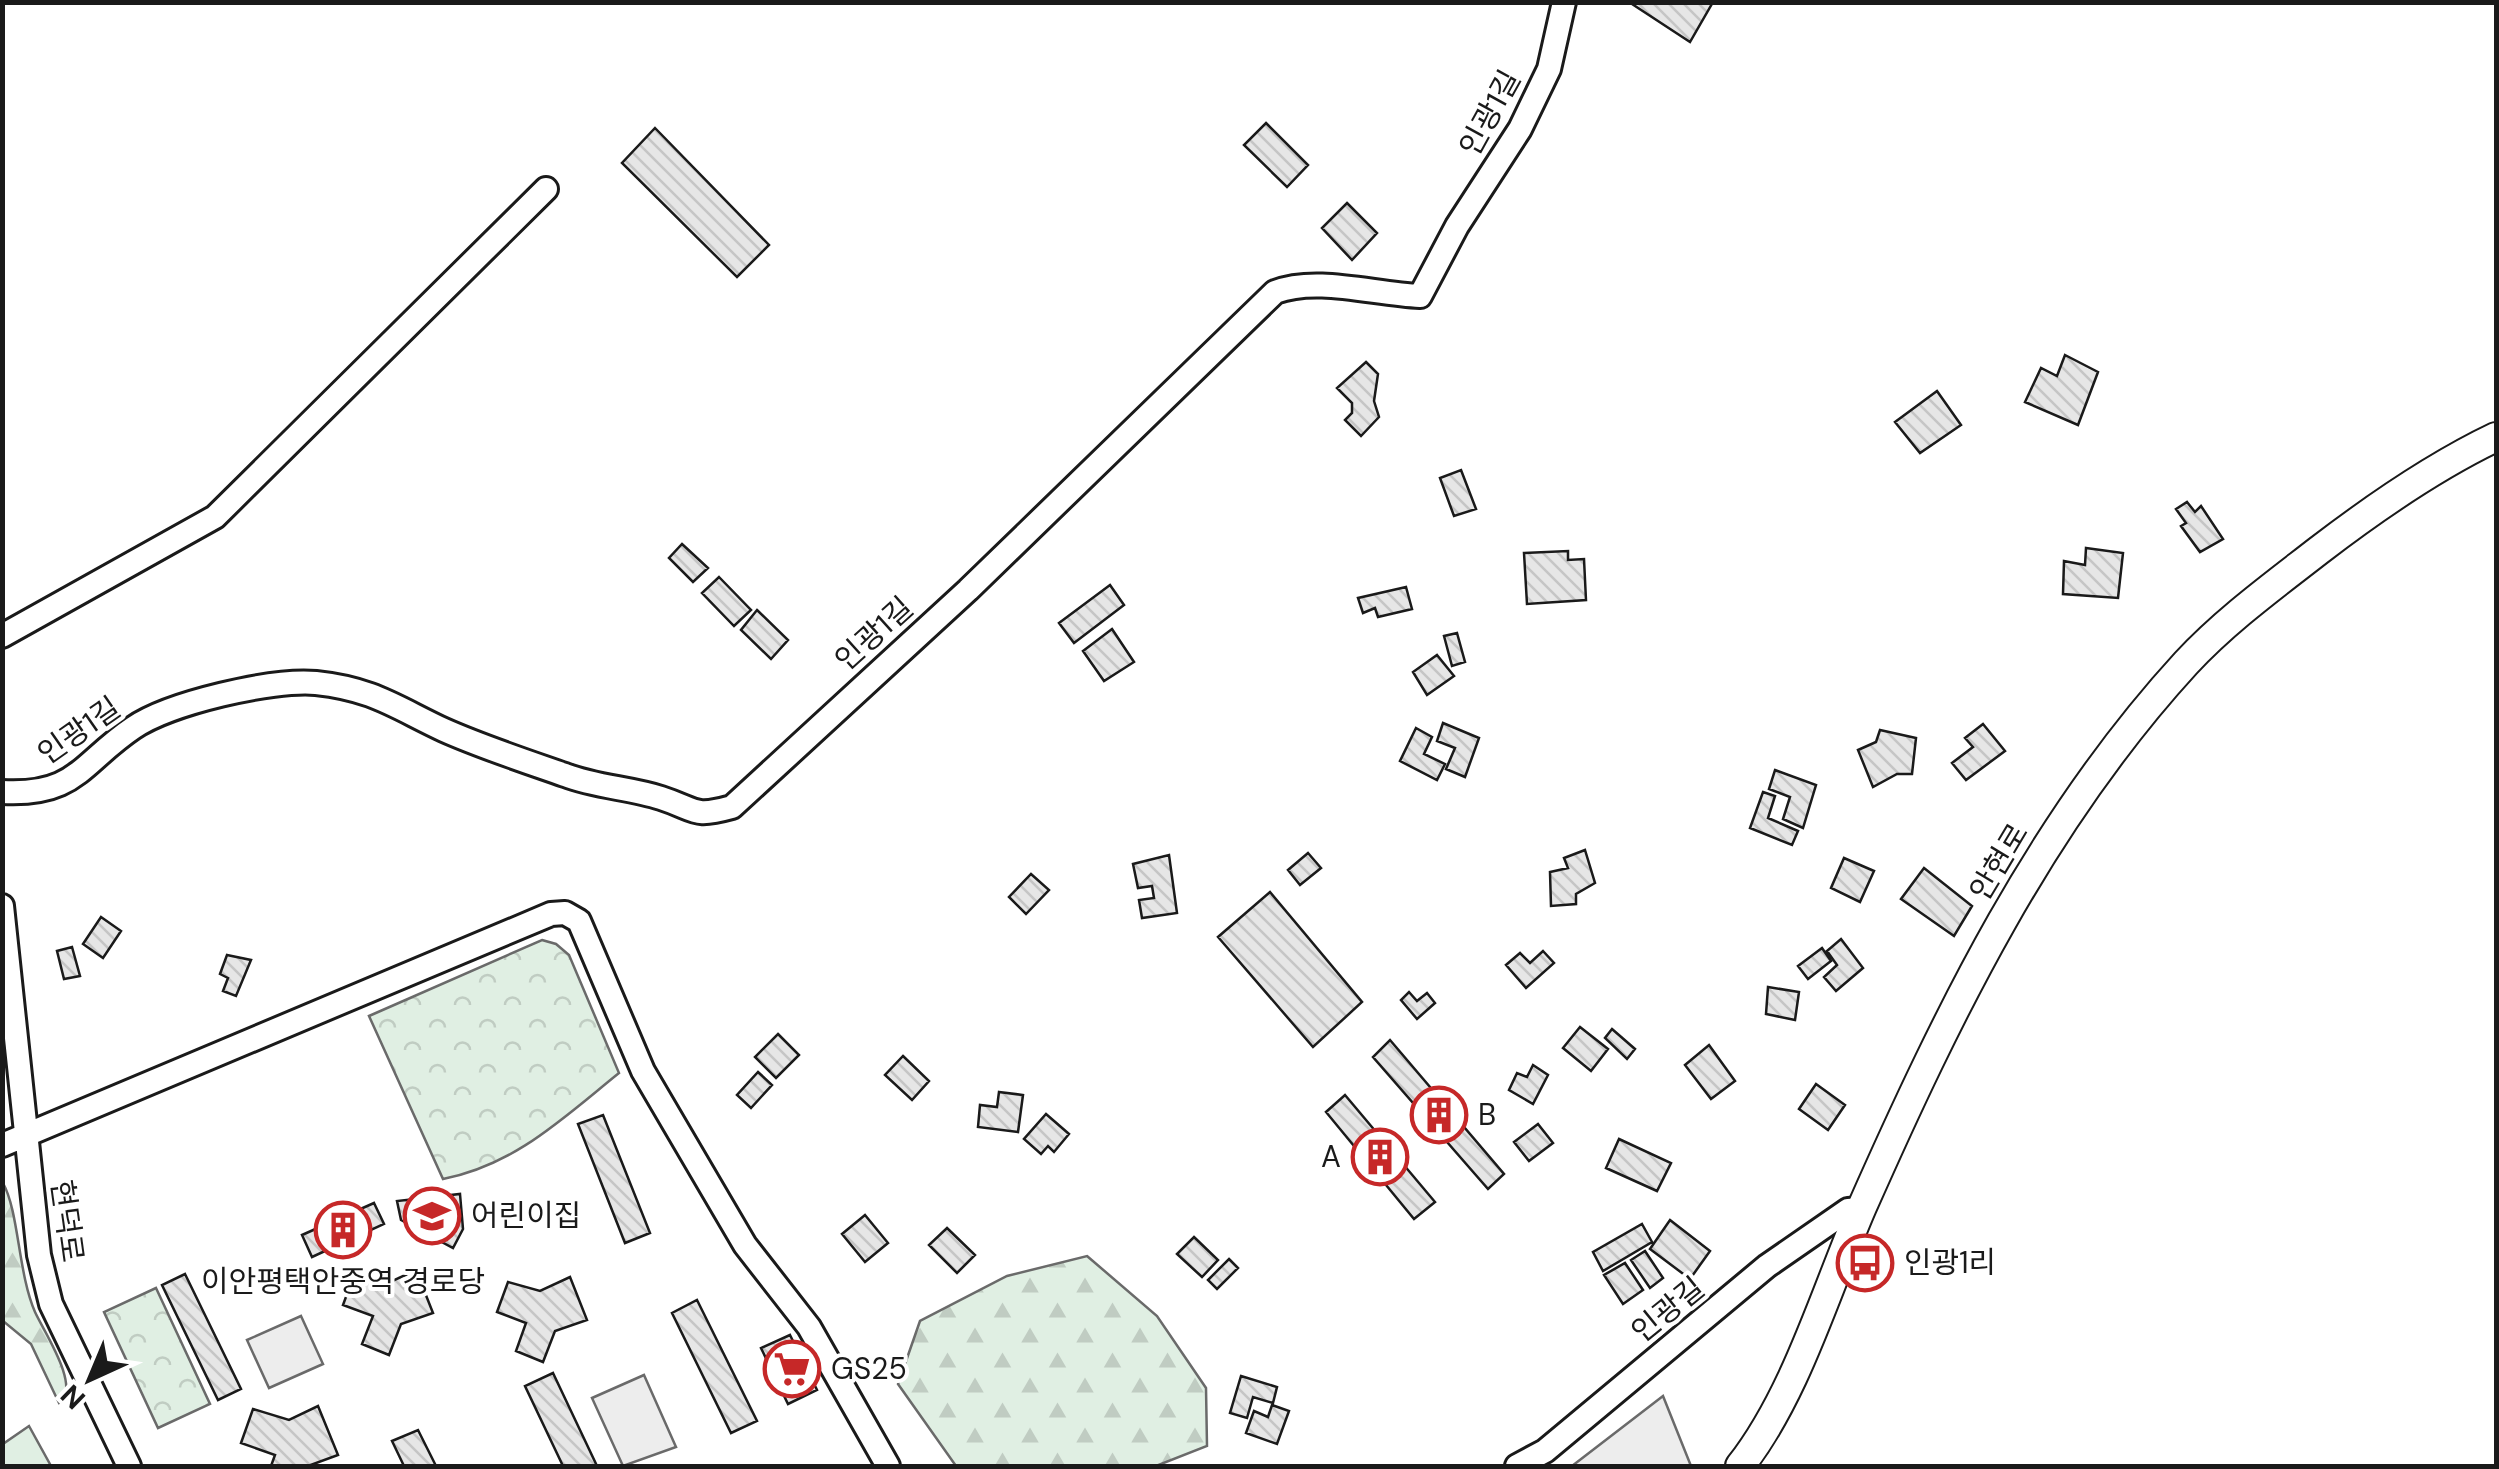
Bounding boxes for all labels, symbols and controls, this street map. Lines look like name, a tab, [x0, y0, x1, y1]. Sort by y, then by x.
street label: 인광1길	[1450, 63, 1529, 163]
street label: 인광1길	[826, 588, 921, 679]
street label: 인광1길	[30, 688, 128, 773]
street label: 안현로	[1961, 816, 2037, 907]
building icon: B	[1409, 1085, 1469, 1145]
place label: B	[1478, 1095, 1496, 1134]
building icon: A	[1350, 1127, 1410, 1187]
place label: A	[1321, 1137, 1341, 1176]
street label: 현덕로	[42, 1177, 93, 1265]
school or university icon: 어린이집	[402, 1186, 462, 1246]
place label: 어린이집	[471, 1196, 581, 1235]
building icon: 이안평택안중역 경로당	[313, 1200, 373, 1260]
bus stop icon: 인광1리	[1835, 1233, 1895, 1293]
place label: 인광1리	[1904, 1243, 1996, 1282]
place label: 이안평택안중역 경로당	[201, 1262, 485, 1301]
street label: 인광길	[1623, 1268, 1712, 1351]
north arrow	[40, 1329, 140, 1429]
supermarket icon: GS25	[762, 1339, 822, 1399]
place label: GS25	[831, 1349, 907, 1388]
text: N	[53, 1376, 93, 1417]

